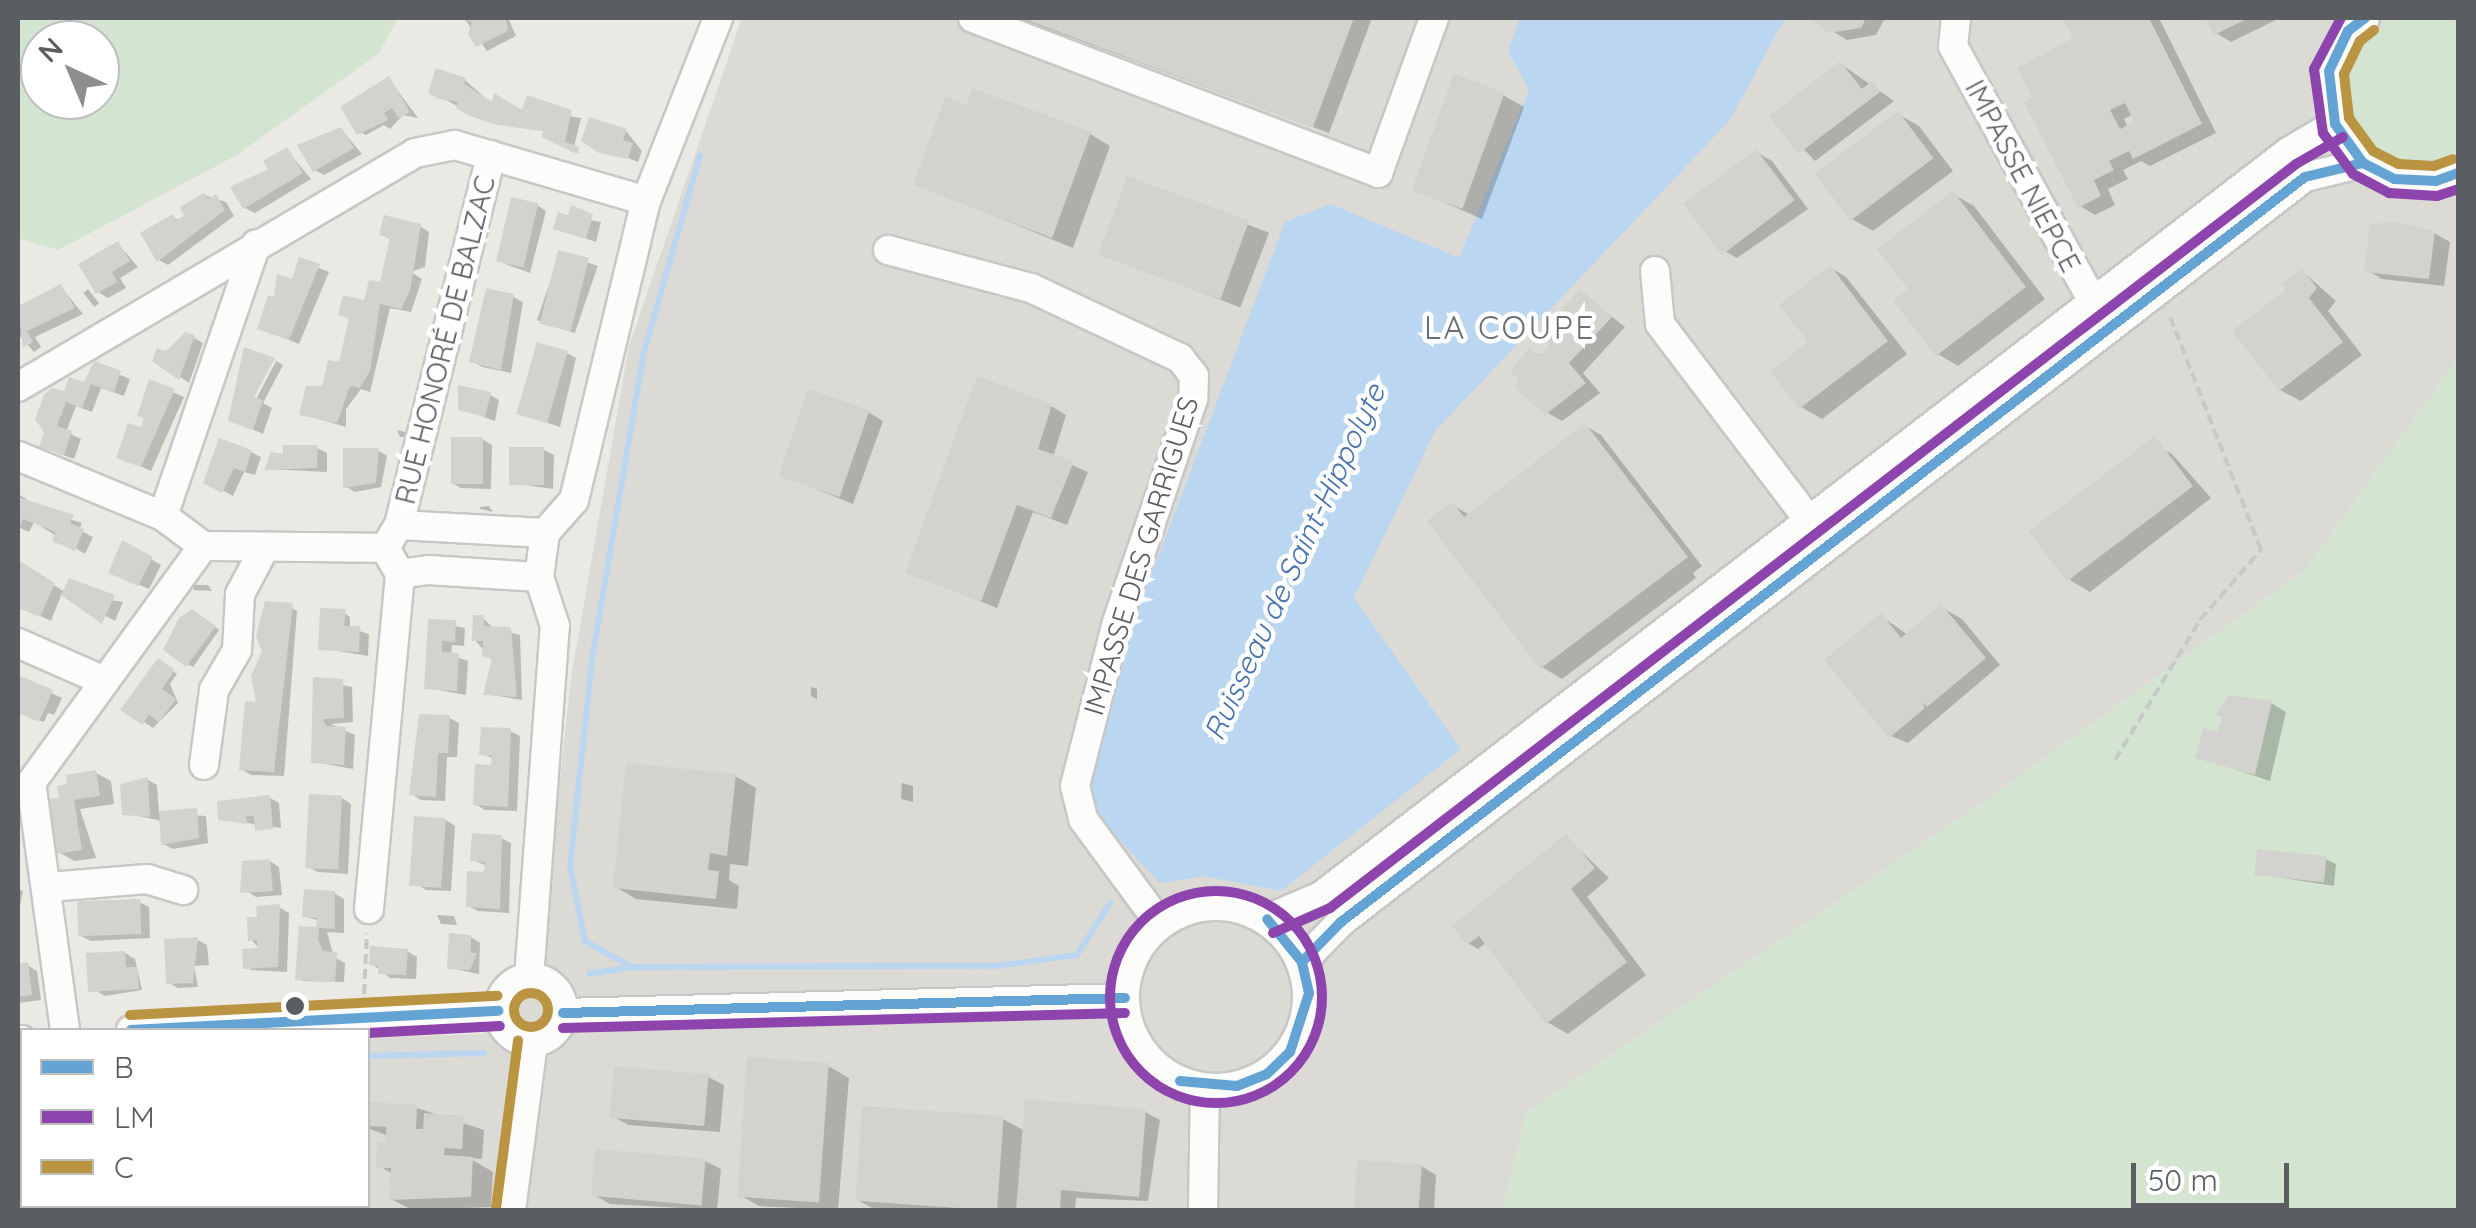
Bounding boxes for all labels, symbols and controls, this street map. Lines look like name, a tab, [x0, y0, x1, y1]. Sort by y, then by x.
north arrow	[20, 20, 120, 120]
text: N	[31, 30, 70, 69]
street label: IMPASSE NIEPCE	[1958, 74, 2088, 278]
street label: RUE HONORÉ DE BALZAC	[388, 172, 502, 508]
district label: LA COUPE	[1424, 308, 1596, 346]
water label: Ruisseau de Saint-Hippolyte	[1196, 378, 1392, 746]
street label: IMPASSE DES GARRIGUES	[1076, 393, 1206, 719]
unlabelled marker	[285, 996, 305, 1016]
legend	[20, 1028, 370, 1208]
text: B	[114, 1048, 134, 1086]
text: LM	[114, 1098, 155, 1136]
scale bar	[2136, 1143, 2294, 1205]
text: C	[114, 1148, 134, 1186]
text: 50 m	[2148, 1161, 2218, 1199]

